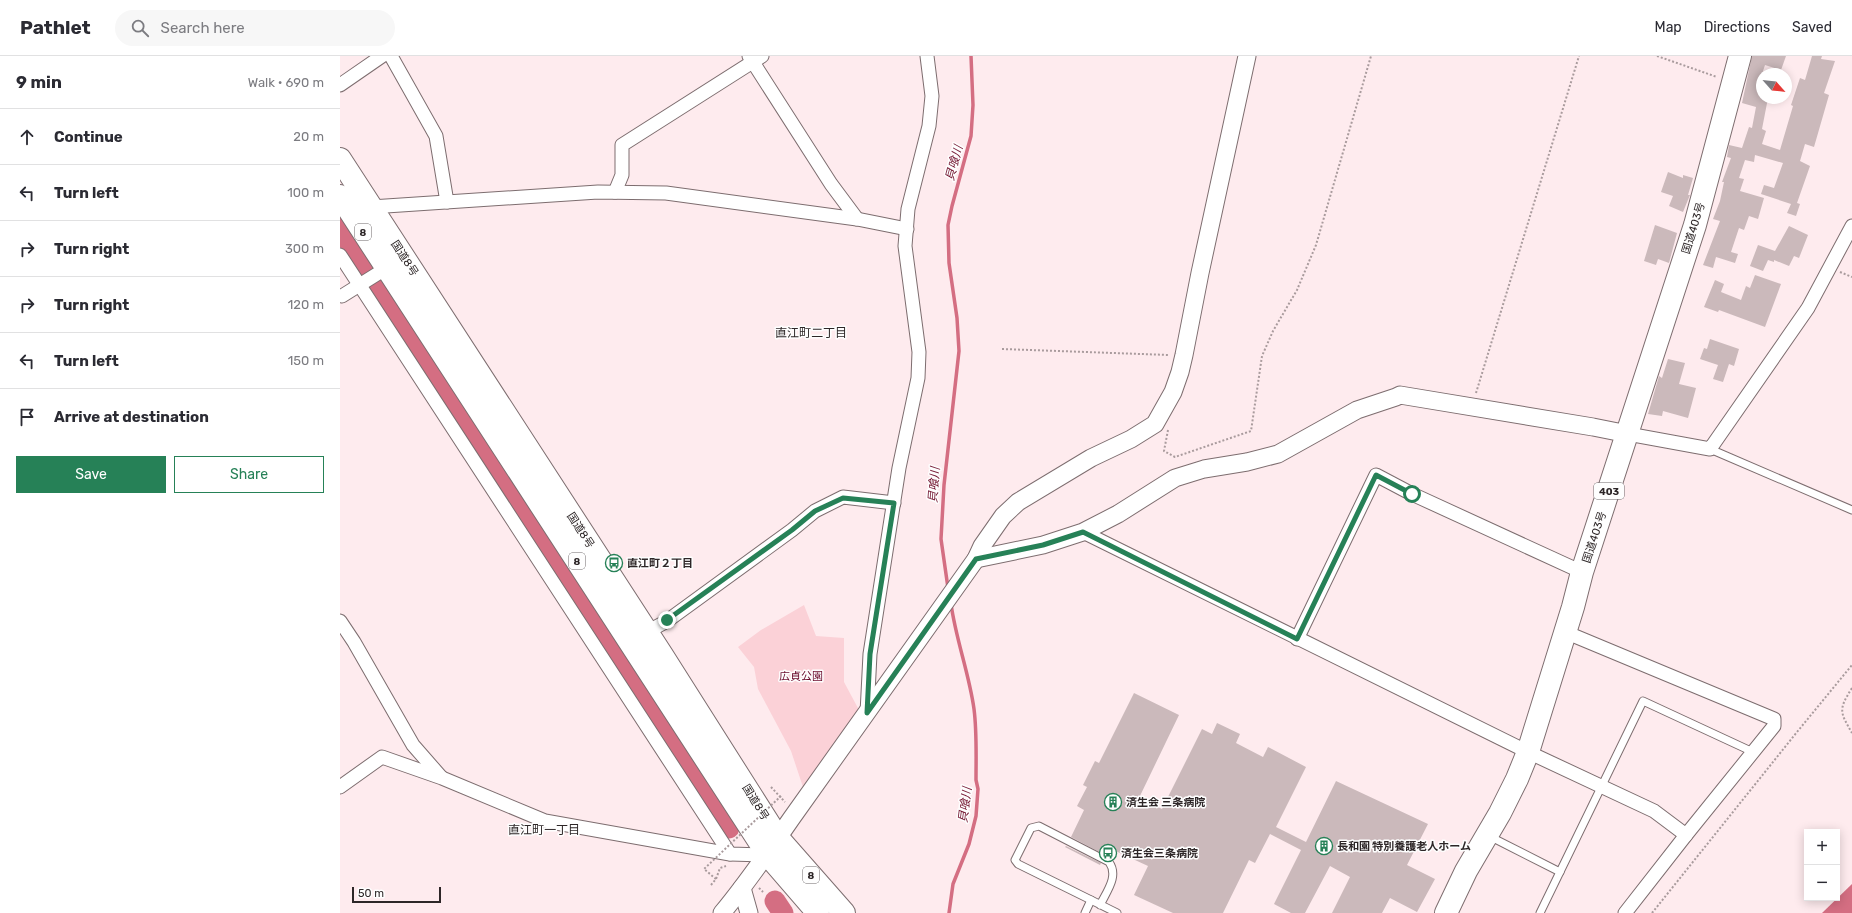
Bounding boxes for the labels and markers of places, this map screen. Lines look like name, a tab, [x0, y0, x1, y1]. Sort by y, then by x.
bus stop icon: 直江町２丁目	[604, 553, 624, 573]
place label: 直江町２丁目	[627, 557, 693, 570]
building icon: 済生会 三条病院	[1103, 792, 1123, 812]
place label: 済生会 三条病院	[1126, 796, 1205, 809]
building icon: 長和園 特別養護老人ホーム	[1314, 836, 1334, 856]
place label: 長和園 特別養護老人ホーム	[1337, 840, 1471, 853]
bus stop icon: 済生会三条病院	[1098, 843, 1118, 863]
place label: 済生会三条病院	[1121, 847, 1198, 860]

